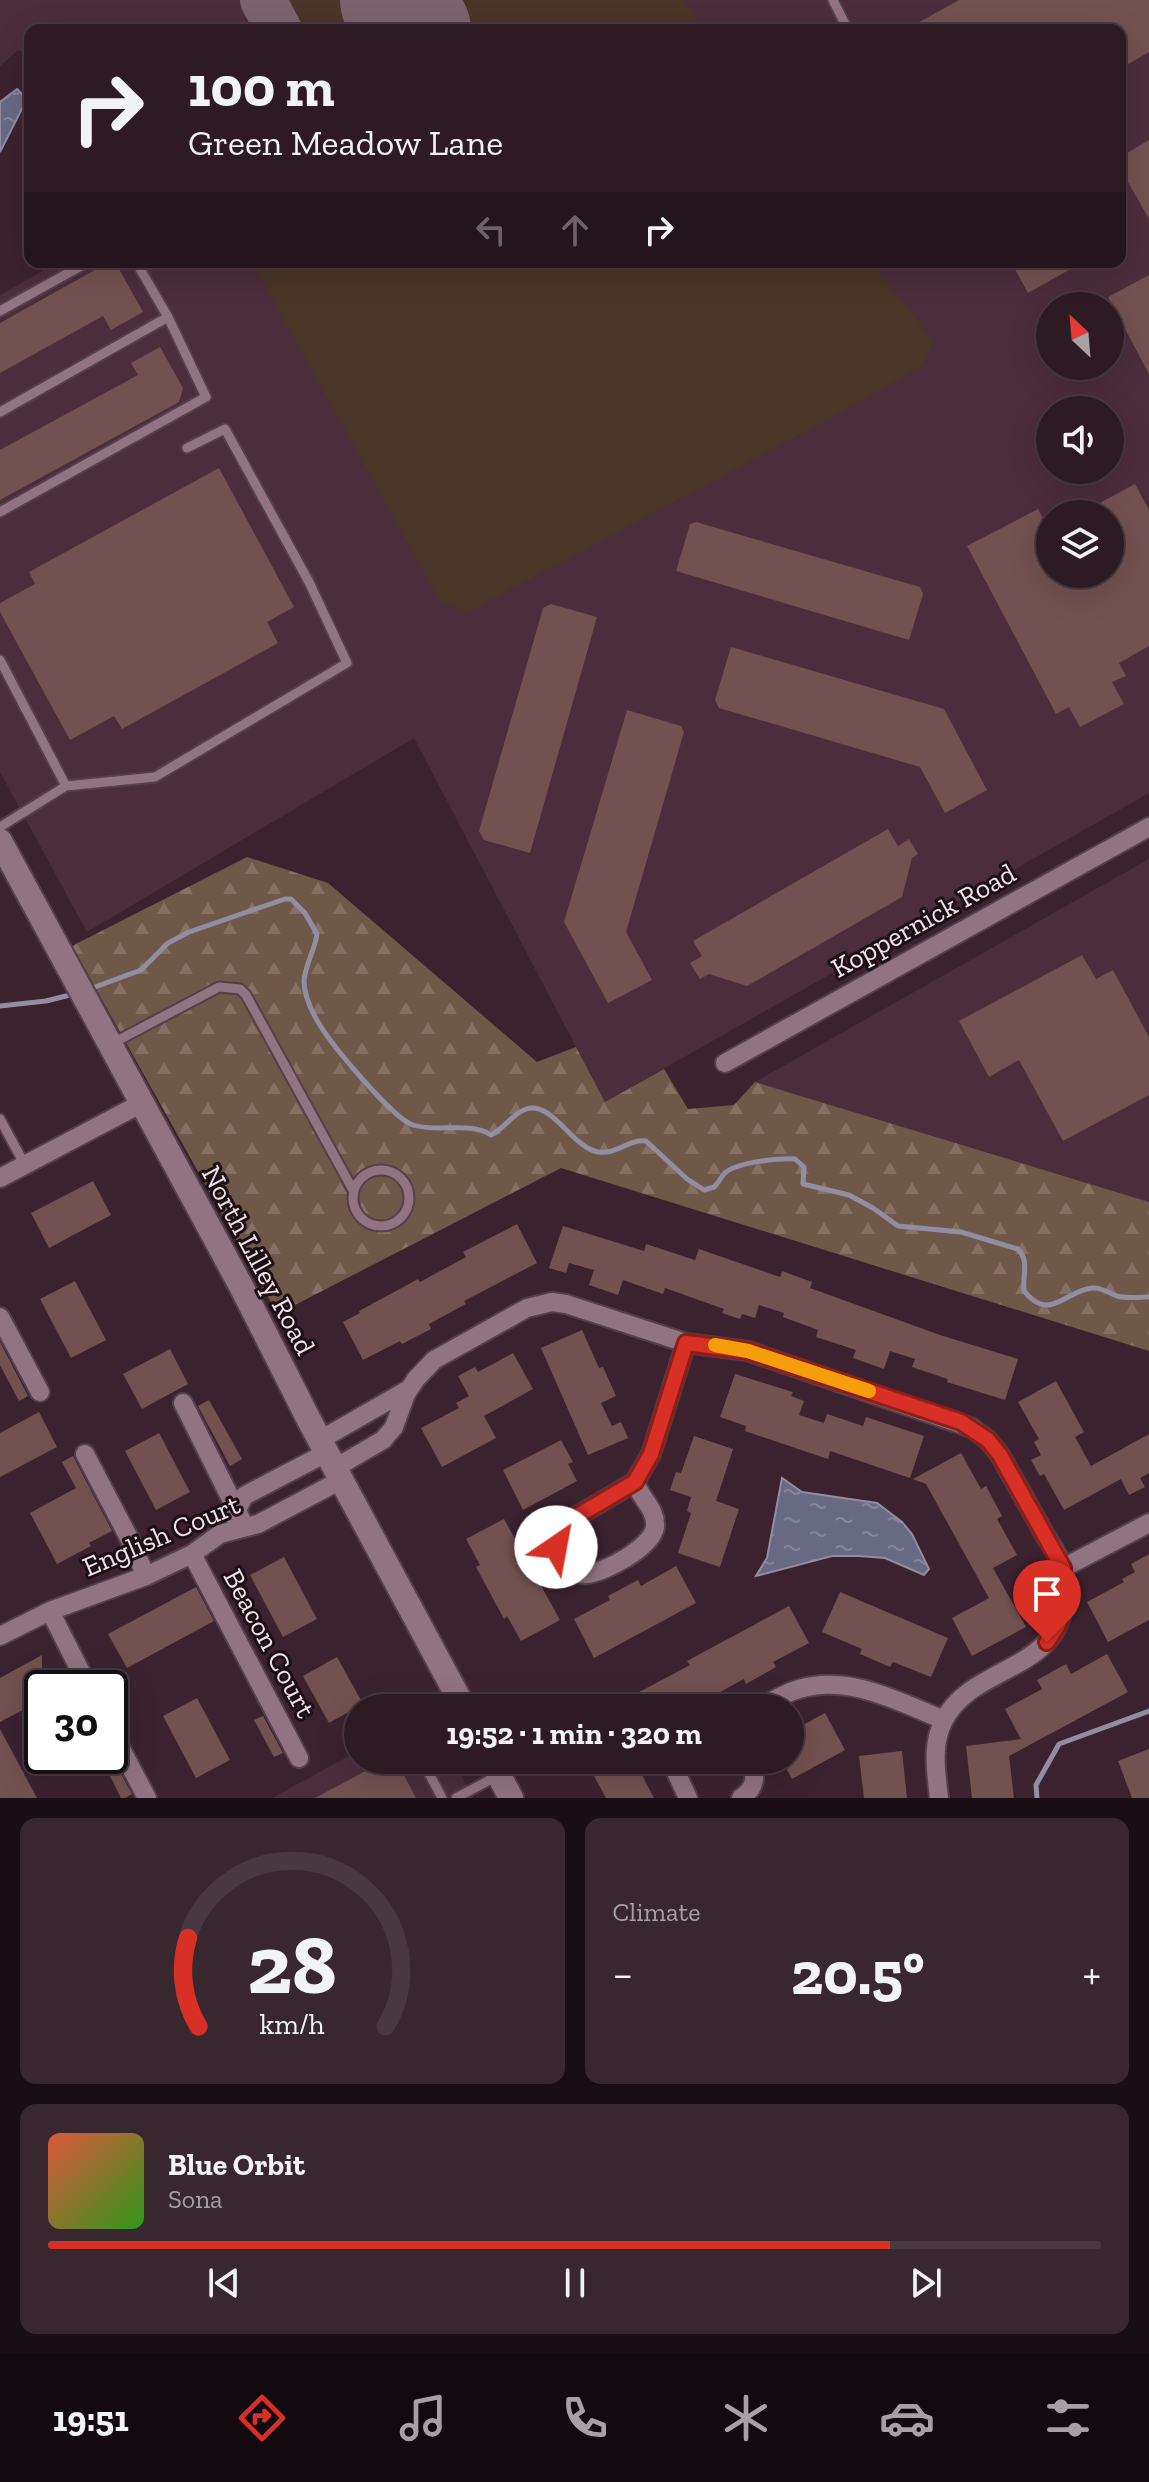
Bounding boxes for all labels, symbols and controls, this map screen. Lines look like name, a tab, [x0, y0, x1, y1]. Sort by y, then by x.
text: 100 m	[188, 53, 335, 120]
icon: right	[56, 56, 160, 160]
text: Green Meadow Lane	[188, 121, 503, 164]
icon: left	[469, 208, 513, 252]
icon: ahead	[553, 208, 597, 252]
icon: right	[637, 208, 681, 252]
north arrow	[1036, 292, 1124, 380]
map controls	[1036, 292, 1124, 588]
button: sound	[1036, 396, 1124, 484]
button: layers	[1036, 500, 1124, 588]
street label: Koppernick Road	[825, 856, 1021, 985]
street label: North Lilley Road	[195, 1160, 322, 1360]
street label: English Court	[78, 1487, 245, 1583]
position arrow	[514, 1505, 598, 1589]
pin	[1013, 1560, 1081, 1642]
street label: Beacon Court	[217, 1563, 323, 1724]
icon: arrive	[1025, 1572, 1069, 1616]
speed limit sign: 30	[24, 1670, 128, 1774]
text: 19:52 · 1 min · 320 m	[446, 1716, 702, 1752]
text: Climate	[613, 1896, 700, 1928]
text: 28	[247, 1914, 337, 2014]
text: 20.5°	[791, 1937, 925, 2009]
text: −	[613, 1947, 633, 2000]
text: +	[1082, 1947, 1101, 2000]
text: km/h	[260, 2007, 325, 2041]
text: Blue Orbit	[168, 2147, 305, 2183]
text: Sona	[168, 2183, 223, 2215]
icon: previous	[202, 2261, 246, 2305]
icon: pause	[553, 2261, 597, 2305]
icon: next	[904, 2261, 948, 2305]
icon: directions	[234, 2390, 290, 2446]
icon: music	[395, 2390, 451, 2446]
icon: phone	[557, 2390, 613, 2446]
icon: climate	[718, 2390, 774, 2446]
icon: car	[879, 2390, 935, 2446]
icon: filters	[1040, 2390, 1096, 2446]
text: 19:51	[53, 2397, 129, 2440]

